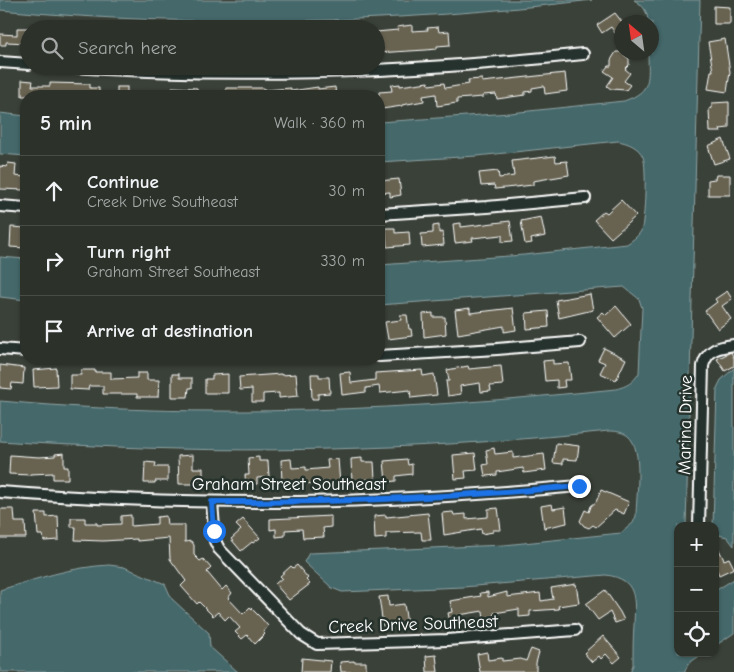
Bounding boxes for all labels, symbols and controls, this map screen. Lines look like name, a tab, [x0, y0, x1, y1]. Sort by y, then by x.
north arrow	[614, 15, 659, 60]
search box	[20, 20, 385, 75]
icon: search	[38, 34, 66, 62]
text: Search here	[78, 37, 177, 59]
text: 5 min	[40, 111, 92, 135]
text: Walk · 360 m	[274, 114, 365, 132]
text: Continue	[87, 171, 159, 193]
icon: ahead	[40, 177, 68, 205]
text: 30 m	[329, 182, 365, 200]
text: Creek Drive Southeast	[87, 193, 238, 211]
text: Turn right	[87, 241, 171, 263]
icon: right	[40, 247, 68, 275]
text: 330 m	[320, 252, 365, 270]
text: Graham Street Southeast	[87, 263, 260, 281]
icon: arrive	[40, 317, 68, 345]
text: Arrive at destination	[87, 320, 253, 342]
street label: Marina Drive	[674, 375, 697, 475]
street label: Graham Street Southeast	[192, 474, 387, 495]
route end	[568, 475, 591, 498]
route start	[203, 520, 226, 543]
map controls	[674, 522, 719, 657]
button: +	[674, 522, 719, 567]
button: −	[674, 567, 719, 612]
street label: Creek Drive Southeast	[328, 611, 499, 638]
button: locate	[674, 612, 719, 657]

